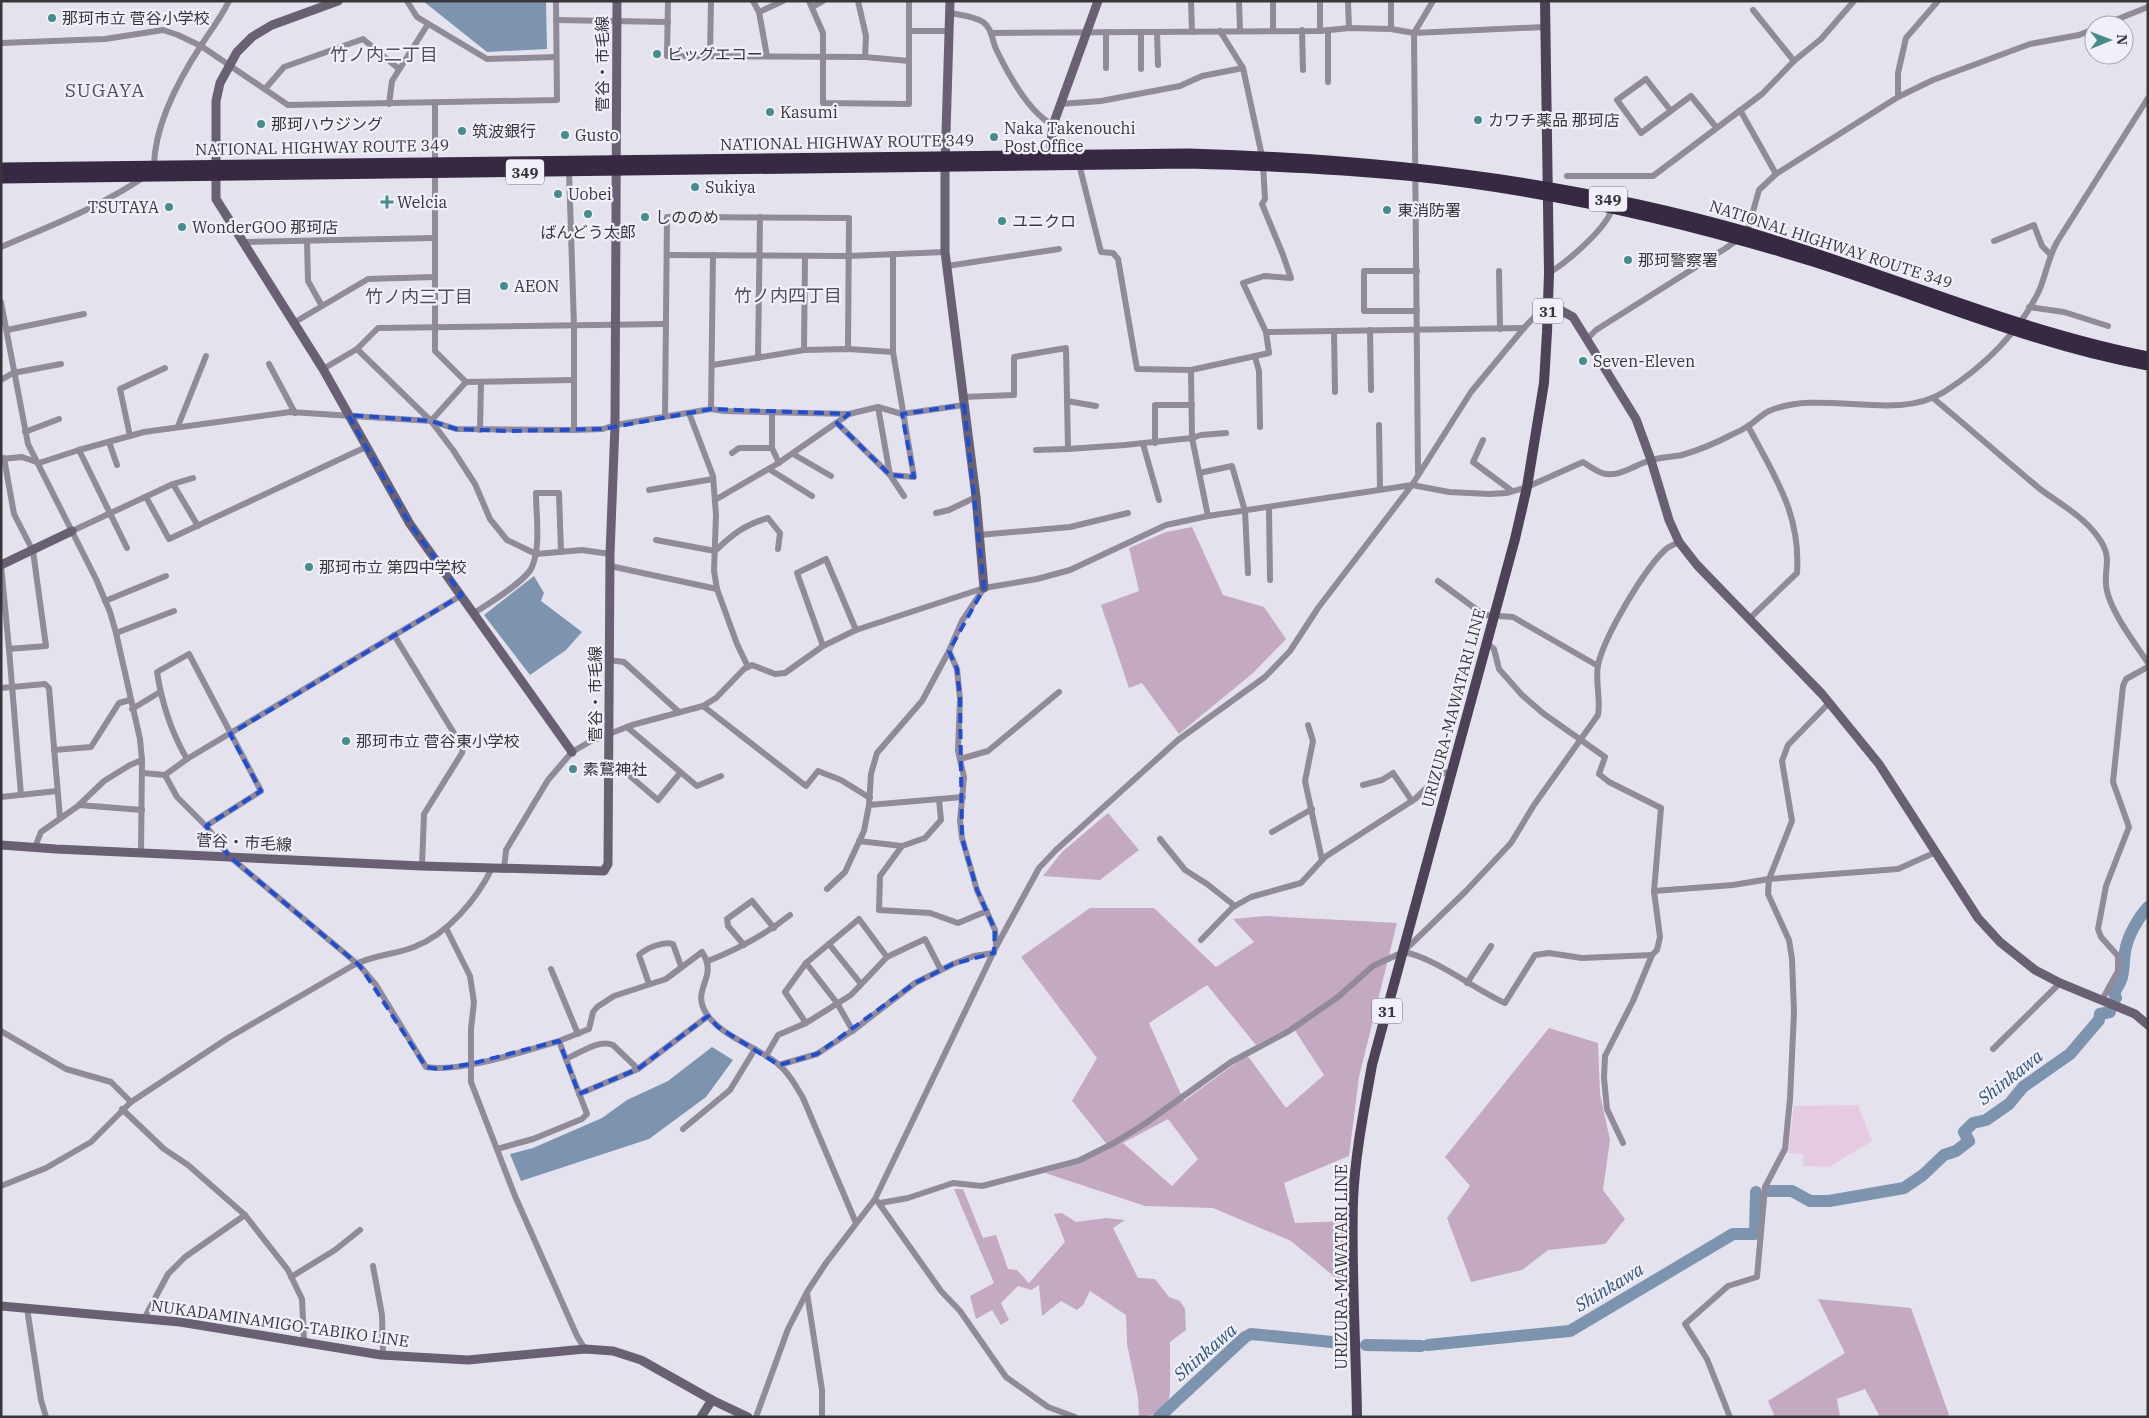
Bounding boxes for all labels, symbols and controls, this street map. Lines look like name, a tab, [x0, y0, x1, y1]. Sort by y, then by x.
place label: 那珂市立 菅谷小学校	[62, 8, 210, 28]
marker: 那珂市立 菅谷小学校	[46, 12, 58, 24]
north arrow	[2084, 15, 2134, 65]
street label: 菅谷・市毛線	[592, 16, 612, 112]
text: N	[2113, 34, 2131, 45]
district label: 竹ノ内二丁目	[330, 43, 438, 66]
place label: ビッグエコー	[667, 44, 763, 64]
marker: ビッグエコー	[651, 48, 663, 60]
district label: SUGAYA	[65, 78, 145, 102]
place label: Kasumi	[780, 102, 838, 122]
marker: Kasumi	[764, 106, 776, 118]
place label: カワチ薬品 那珂店	[1488, 110, 1620, 130]
place label: 那珂ハウジング	[271, 114, 383, 134]
marker: カワチ薬品 那珂店	[1472, 114, 1484, 126]
marker: 那珂ハウジング	[255, 118, 267, 130]
place label: Naka Takenouchi Post Office	[1004, 118, 1136, 156]
place label: 筑波銀行	[472, 121, 536, 141]
marker: 筑波銀行	[456, 125, 468, 137]
place label: Gusto	[575, 125, 619, 145]
marker: Gusto	[559, 129, 571, 141]
street label: NATIONAL HIGHWAY ROUTE 349	[720, 130, 974, 154]
marker: Naka Takenouchi Post Office	[988, 131, 1000, 143]
street label: NATIONAL HIGHWAY ROUTE 349	[195, 135, 449, 159]
road number: 349	[506, 160, 544, 184]
place label: Sukiya	[705, 177, 756, 197]
marker: Sukiya	[689, 181, 701, 193]
place label: Uobei	[568, 184, 612, 204]
road number: 349	[1589, 186, 1627, 212]
marker: Uobei	[552, 188, 564, 200]
place label: Welcia	[397, 192, 447, 212]
street label: NATIONAL HIGHWAY ROUTE 349	[1707, 195, 1955, 293]
marker: Welcia	[381, 196, 393, 208]
place label: TSUTAYA	[88, 197, 159, 217]
place label: 東消防署	[1397, 200, 1461, 220]
marker: TSUTAYA	[163, 201, 175, 213]
marker: 東消防署	[1381, 204, 1393, 216]
place label: しののめ	[655, 207, 719, 227]
marker: ばんどう太郎	[582, 208, 594, 220]
marker: しののめ	[639, 211, 651, 223]
place label: ユニクロ	[1012, 211, 1076, 231]
marker: ユニクロ	[996, 215, 1008, 227]
place label: WonderGOO 那珂店	[192, 217, 338, 237]
marker: WonderGOO 那珂店	[176, 221, 188, 233]
place label: ばんどう太郎	[540, 222, 636, 242]
place label: 那珂警察署	[1638, 250, 1718, 270]
marker: 那珂警察署	[1622, 254, 1634, 266]
place label: AEON	[514, 276, 559, 296]
marker: AEON	[498, 280, 510, 292]
district label: 竹ノ内四丁目	[734, 284, 842, 307]
district label: 竹ノ内三丁目	[365, 285, 473, 308]
road number: 31	[1533, 298, 1563, 324]
place label: Seven-Eleven	[1593, 351, 1695, 371]
marker: Seven-Eleven	[1577, 355, 1589, 367]
place label: 那珂市立 第四中学校	[319, 557, 467, 577]
marker: 那珂市立 第四中学校	[303, 561, 315, 573]
street label: URIZURA-MAWATARI LINE	[1417, 606, 1489, 810]
street label: 菅谷・市毛線	[585, 646, 605, 742]
place label: 那珂市立 菅谷東小学校	[356, 731, 520, 751]
marker: 那珂市立 菅谷東小学校	[340, 735, 352, 747]
place label: 素鵞神社	[583, 759, 647, 779]
marker: 素鵞神社	[567, 763, 579, 775]
street label: 菅谷・市毛線	[196, 830, 292, 854]
road number: 31	[1372, 998, 1402, 1024]
water label: Shinkawa	[1972, 1044, 2047, 1110]
street label: URIZURA-MAWATARI LINE	[1331, 1164, 1351, 1370]
water label: Shinkawa	[1569, 1257, 1648, 1317]
street label: NUKADAMINAMIGO-TABIKO LINE	[150, 1295, 410, 1351]
water label: Shinkawa	[1168, 1318, 1242, 1387]

